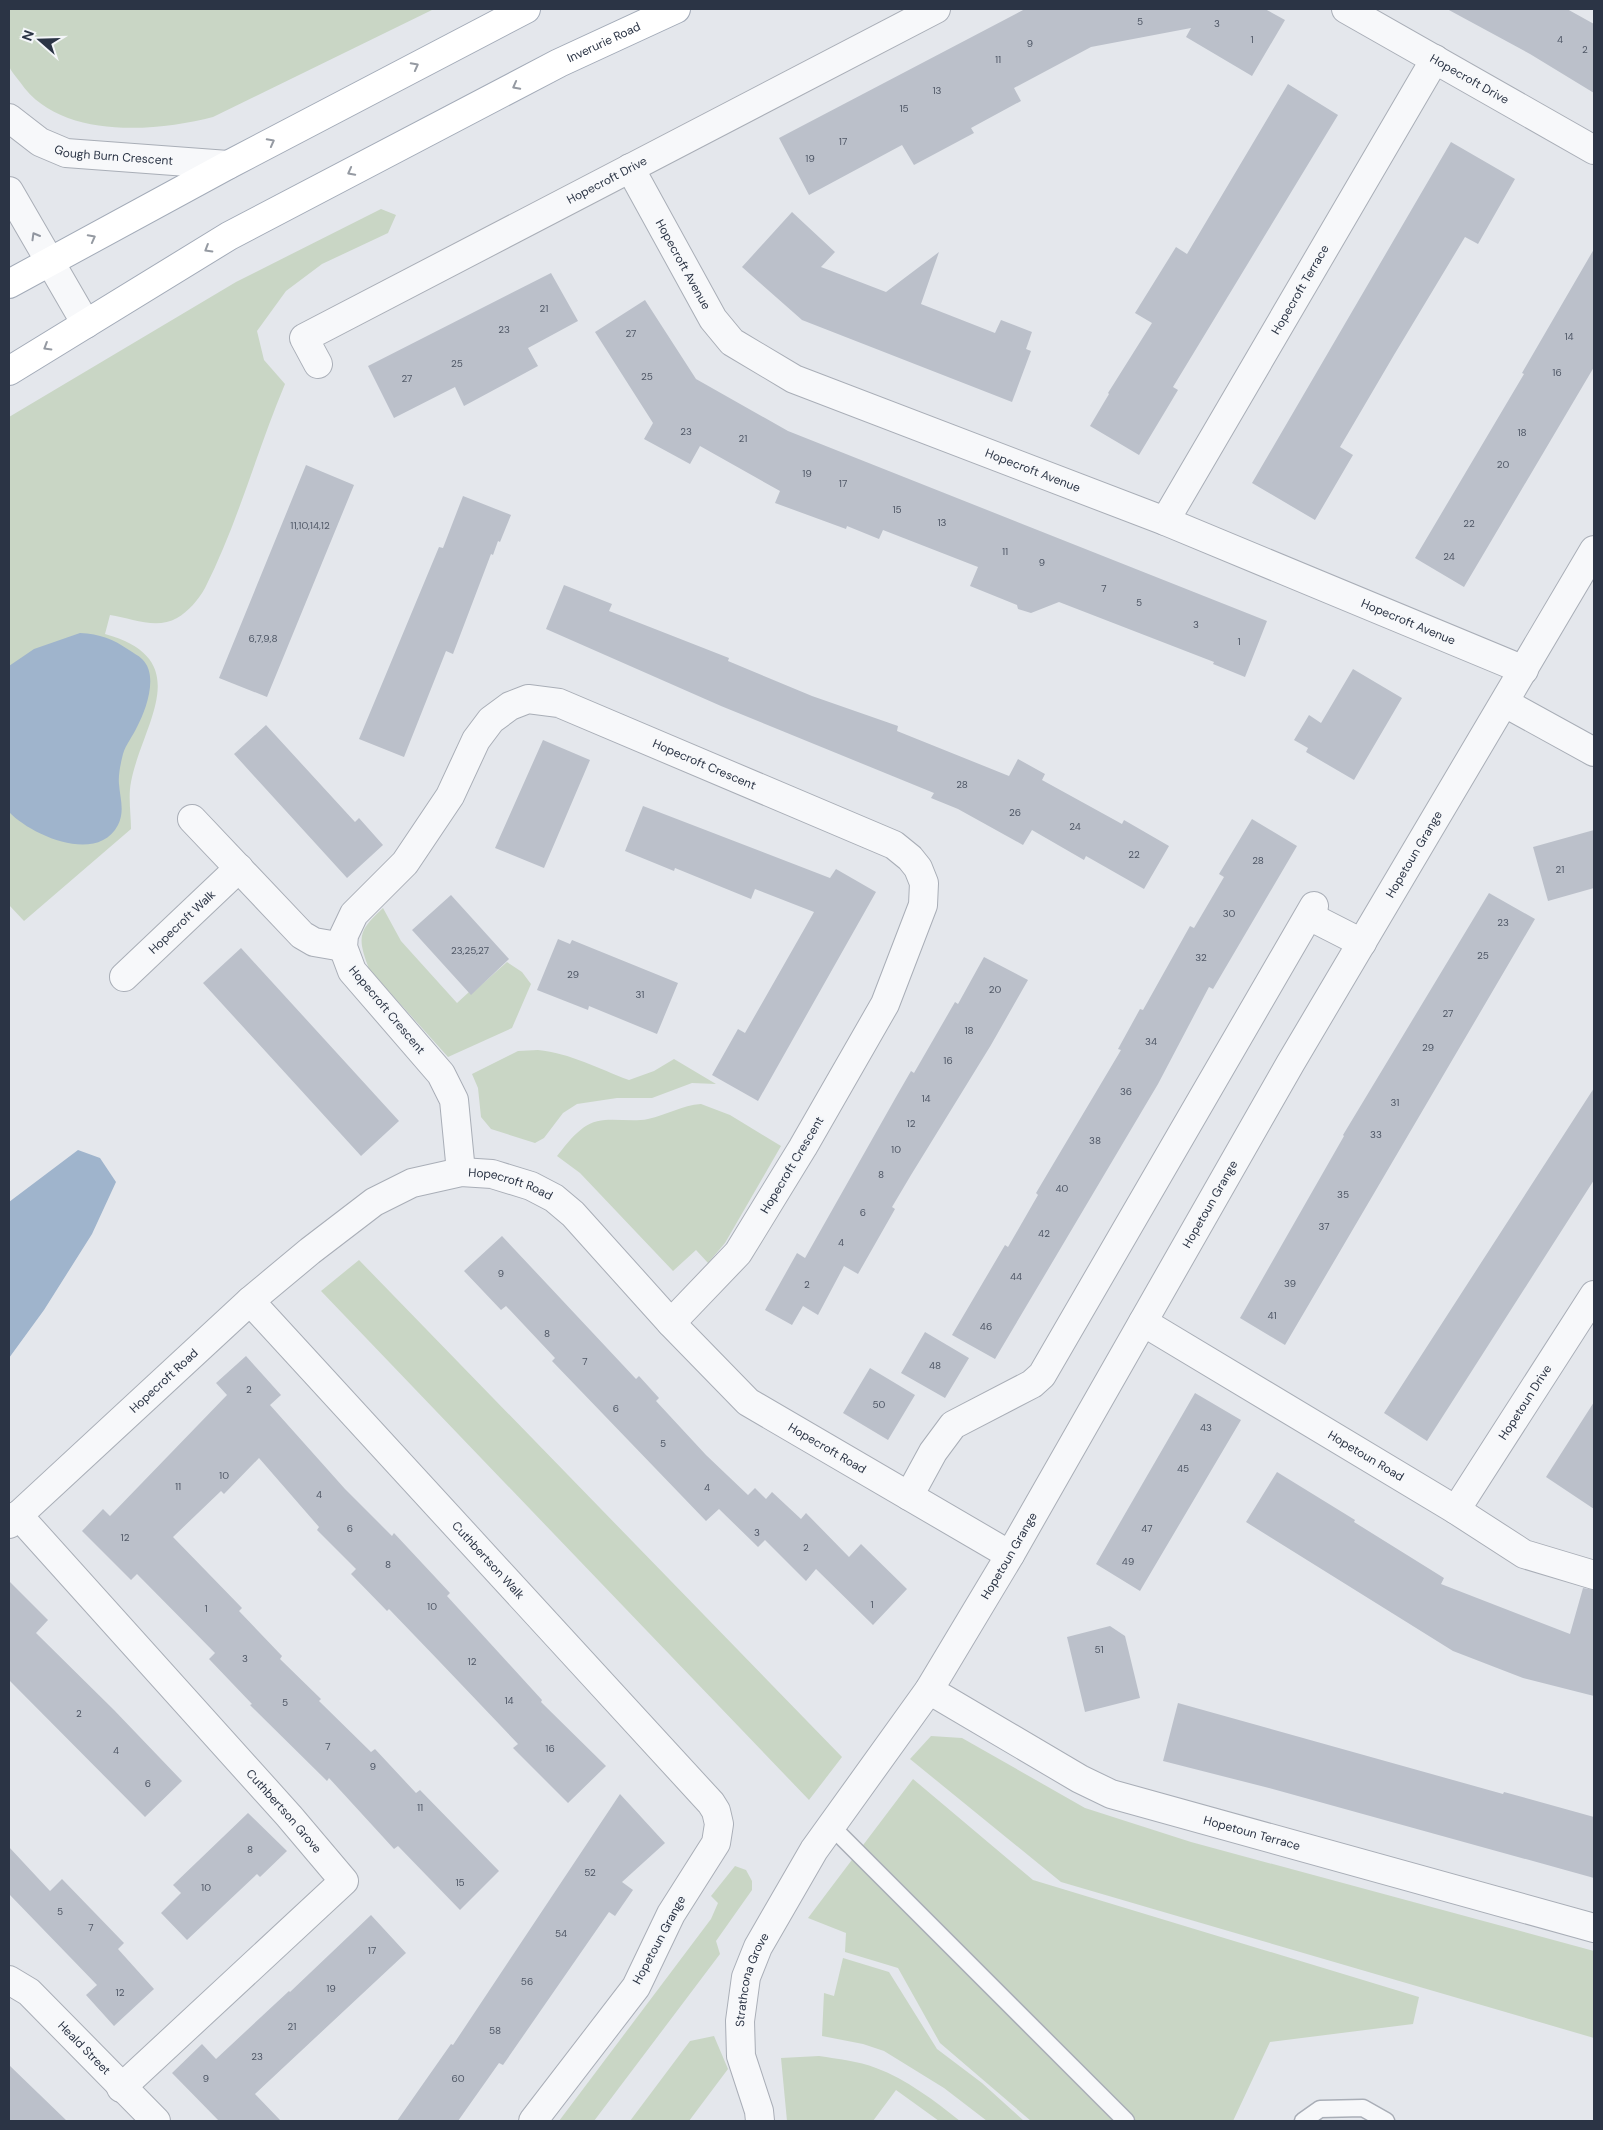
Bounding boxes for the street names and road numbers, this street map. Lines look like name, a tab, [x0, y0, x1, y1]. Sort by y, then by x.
street label: Inverurie Road	[564, 19, 643, 66]
street label: Hopecroft Drive	[1427, 50, 1512, 108]
street label: Gough Burn Crescent	[52, 141, 174, 169]
street label: Hopecroft Drive	[564, 153, 650, 208]
street label: Hopecroft Avenue	[652, 216, 714, 313]
street label: Hopecroft Terrace	[1268, 242, 1333, 337]
street label: Hopecroft Avenue	[983, 445, 1083, 496]
street label: Hopecroft Avenue	[1359, 595, 1458, 649]
street label: Hopecroft Crescent	[650, 736, 759, 794]
street label: Hopetoun Grange	[1382, 808, 1446, 901]
street label: Hopecroft Walk	[145, 887, 219, 957]
street label: Hopecroft Crescent	[345, 962, 429, 1058]
street label: Hopecroft Crescent	[757, 1113, 828, 1217]
street label: Hopetoun Grange	[1179, 1157, 1241, 1251]
street label: Hopecroft Road	[468, 1164, 555, 1204]
street label: Hopecroft Road	[126, 1345, 202, 1416]
street label: Hopetoun Drive	[1495, 1361, 1555, 1443]
street label: Hopecroft Road	[785, 1419, 869, 1477]
street label: Hopetoun Road	[1325, 1427, 1407, 1485]
street label: Hopetoun Grange	[977, 1509, 1041, 1602]
street label: Cuthbertson Walk	[448, 1518, 528, 1603]
street label: Cuthbertson Grove	[243, 1766, 325, 1857]
street label: Hopetoun Terrace	[1202, 1812, 1302, 1854]
street label: Hopetoun Grange	[629, 1893, 689, 1987]
street label: Strathcona Grove	[732, 1930, 773, 2027]
street label: Heald Street	[54, 2018, 114, 2078]

